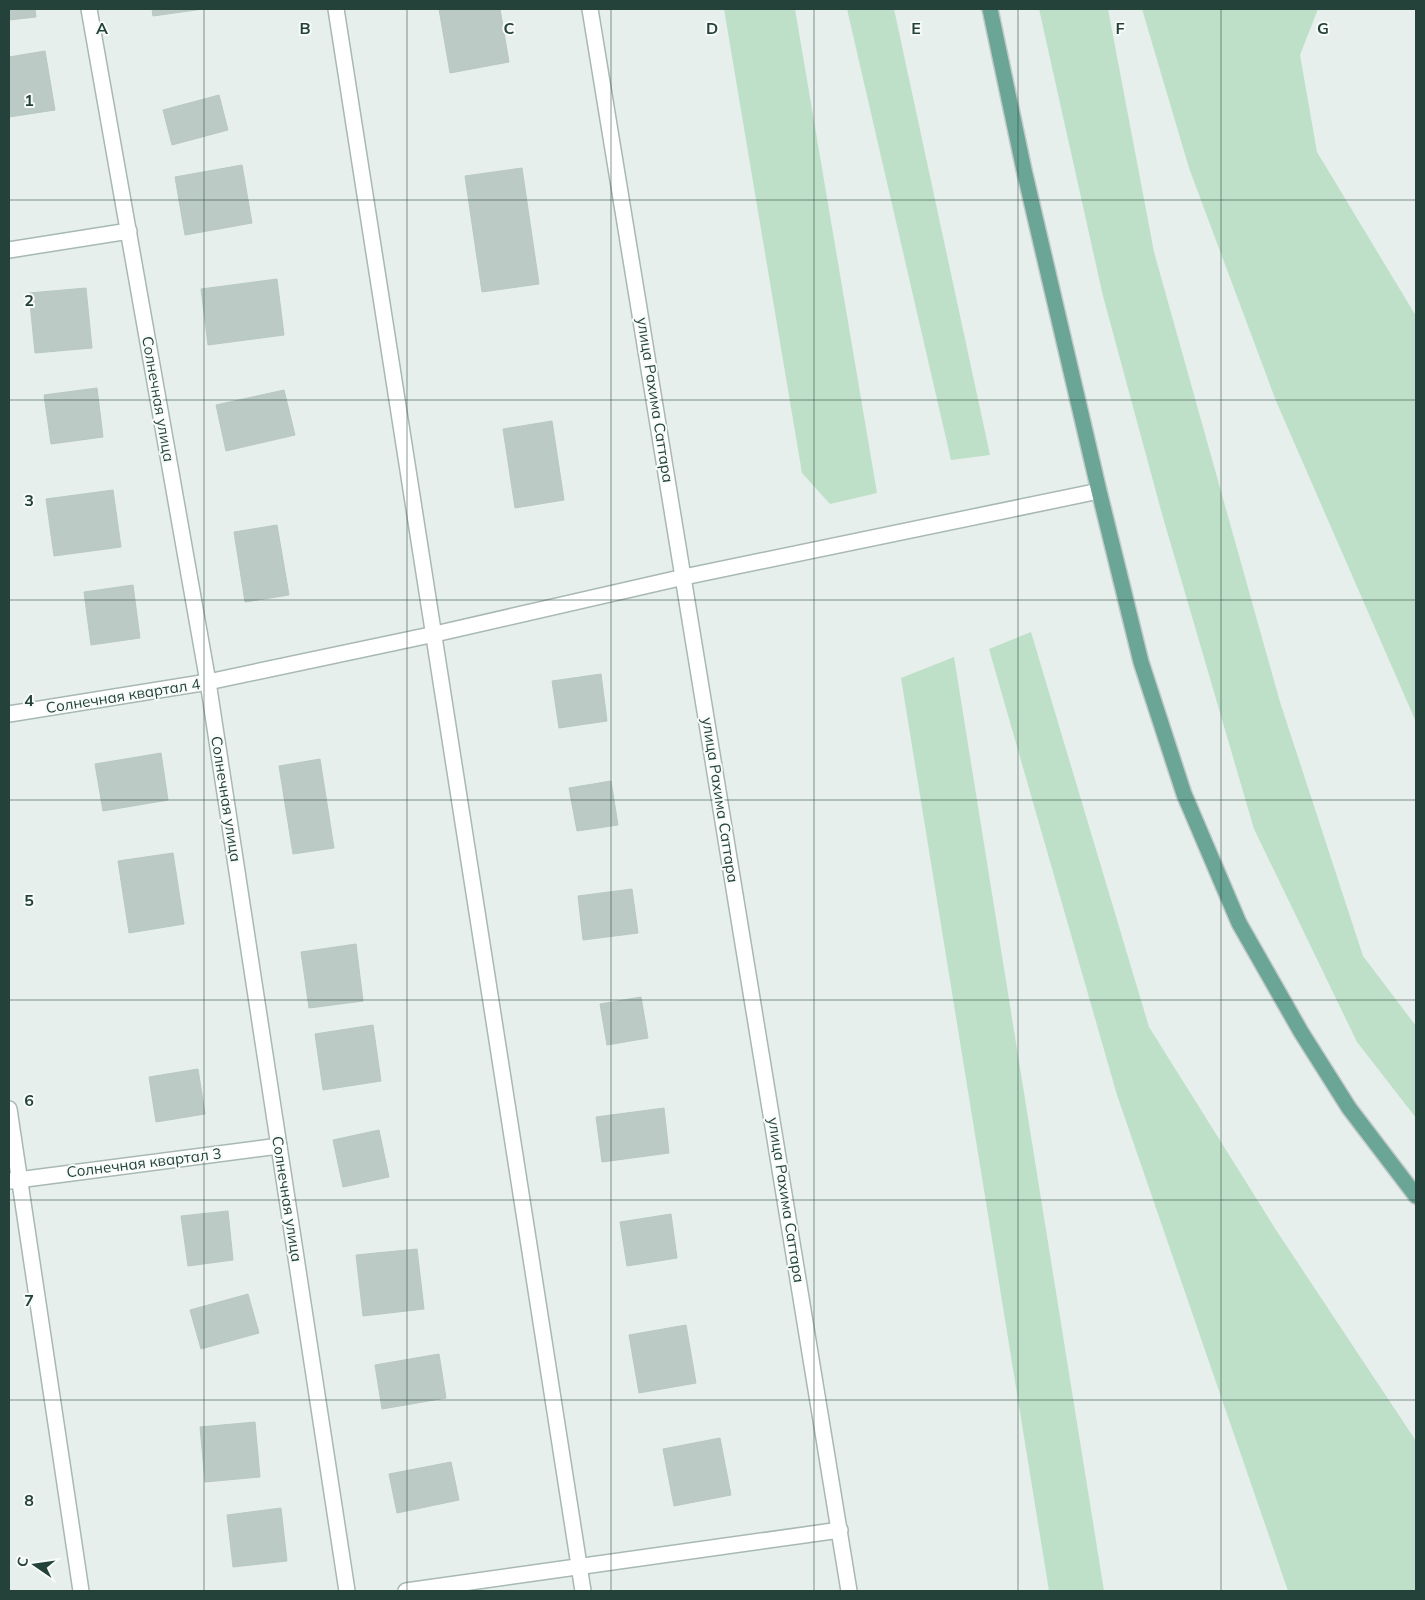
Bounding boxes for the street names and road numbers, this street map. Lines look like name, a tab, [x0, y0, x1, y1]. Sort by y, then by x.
street label: улица Рахима Саттара	[633, 316, 678, 484]
street label: Солнечная улица	[138, 335, 179, 463]
street label: Солнечная квартал 4	[44, 674, 201, 717]
street label: улица Рахима Саттара	[698, 716, 743, 884]
street label: Солнечная улица	[207, 735, 246, 863]
street label: улица Рахима Саттара	[764, 1116, 809, 1284]
street label: Солнечная улица	[268, 1135, 307, 1263]
street label: Солнечная квартал 3	[65, 1144, 222, 1181]

